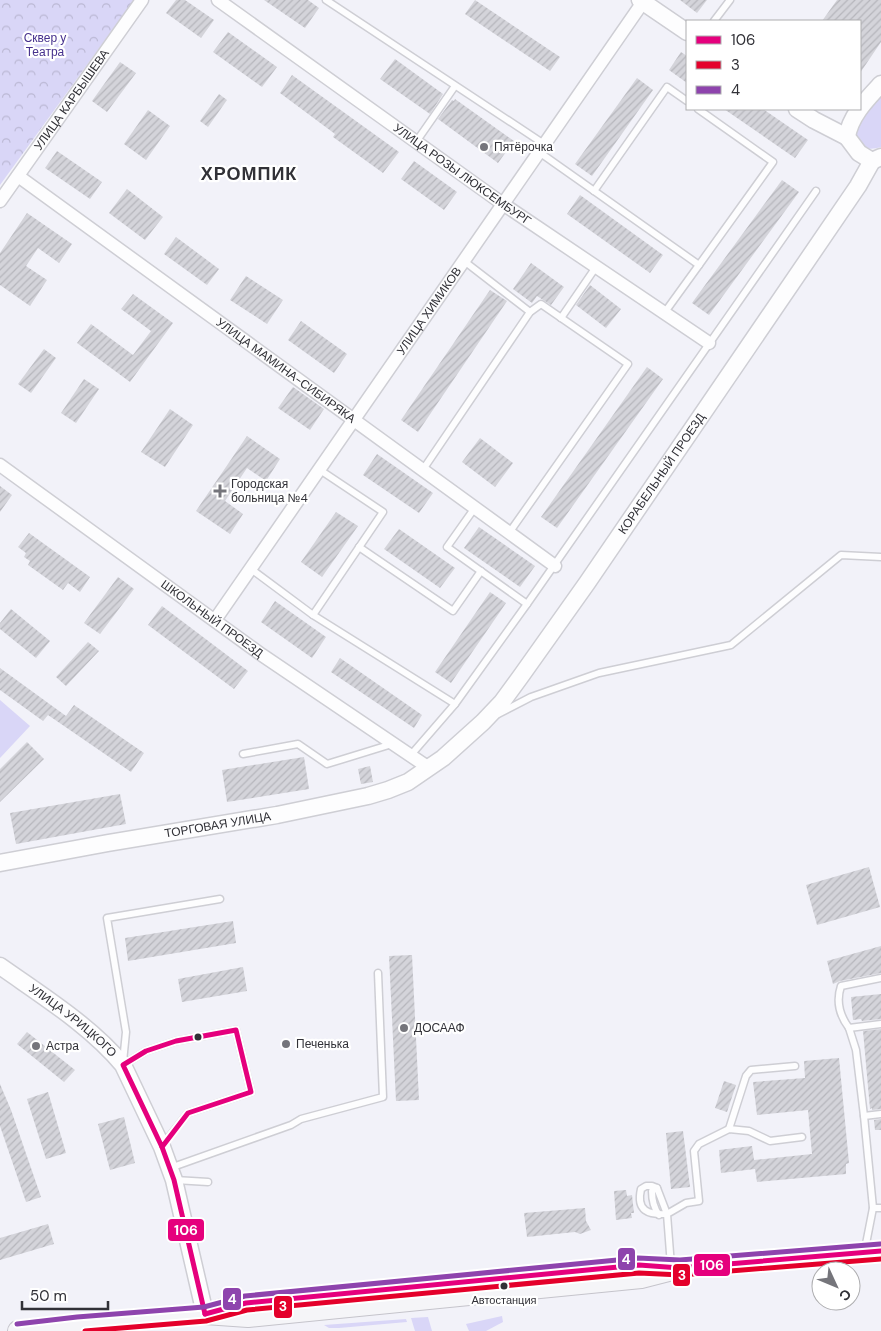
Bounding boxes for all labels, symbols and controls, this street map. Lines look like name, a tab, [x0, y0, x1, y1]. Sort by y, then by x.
legend	[686, 20, 861, 110]
park label: Сквер у Театра	[24, 30, 66, 60]
text: 106	[731, 30, 755, 50]
street label: УЛИЦА КАРБЫШЕВА	[30, 46, 113, 153]
text: 3	[731, 55, 740, 75]
text: 4	[731, 80, 740, 100]
street label: УЛИЦА РОЗЫ ЛЮКСЕМБУРГ	[390, 120, 535, 229]
place label: Пятёрочка	[494, 139, 553, 155]
marker: Пятёрочка	[478, 141, 490, 153]
district label: ХРОМПИК	[201, 162, 297, 186]
street label: УЛИЦА ХИМИКОВ	[393, 264, 465, 358]
street label: УЛИЦА МАМИНА-СИБИРЯКА	[213, 314, 359, 427]
street label: КОРАБЕЛЬНЫЙ ПРОЕЗД	[615, 410, 709, 537]
place label: Городская больница №4	[231, 476, 308, 506]
marker: Городская больница №4	[213, 484, 227, 498]
street label: ШКОЛЬНЫЙ ПРОЕЗД	[158, 576, 266, 661]
street label: ТОРГОВАЯ УЛИЦА	[163, 808, 272, 842]
street label: УЛИЦА УРИЦКОГО	[26, 980, 120, 1061]
place label: ДОСААФ	[414, 1020, 465, 1036]
marker: ДОСААФ	[398, 1022, 410, 1034]
unlabelled marker	[193, 1032, 203, 1042]
place label: Печенька	[296, 1036, 349, 1052]
place label: Астра	[46, 1038, 79, 1054]
marker: Печенька	[280, 1038, 292, 1050]
marker: Астра	[30, 1040, 42, 1052]
line badge: 106	[167, 1218, 205, 1242]
text: 106	[174, 1221, 198, 1239]
line badge: 4	[617, 1247, 636, 1271]
text: 4	[621, 1250, 631, 1268]
line badge: 106	[693, 1253, 731, 1277]
text: 106	[700, 1256, 724, 1274]
north arrow	[811, 1261, 861, 1311]
line badge: 3	[672, 1263, 691, 1287]
text: 3	[678, 1266, 686, 1284]
scale bar	[22, 1278, 109, 1310]
marker: Автостанция	[499, 1281, 509, 1291]
text: С	[835, 1285, 855, 1305]
text: 50 m	[30, 1286, 67, 1306]
line badge: 4	[222, 1287, 242, 1311]
text: 4	[227, 1290, 237, 1308]
place label: Автостанция	[472, 1293, 537, 1307]
line badge: 3	[273, 1295, 293, 1319]
text: 3	[279, 1297, 287, 1315]

